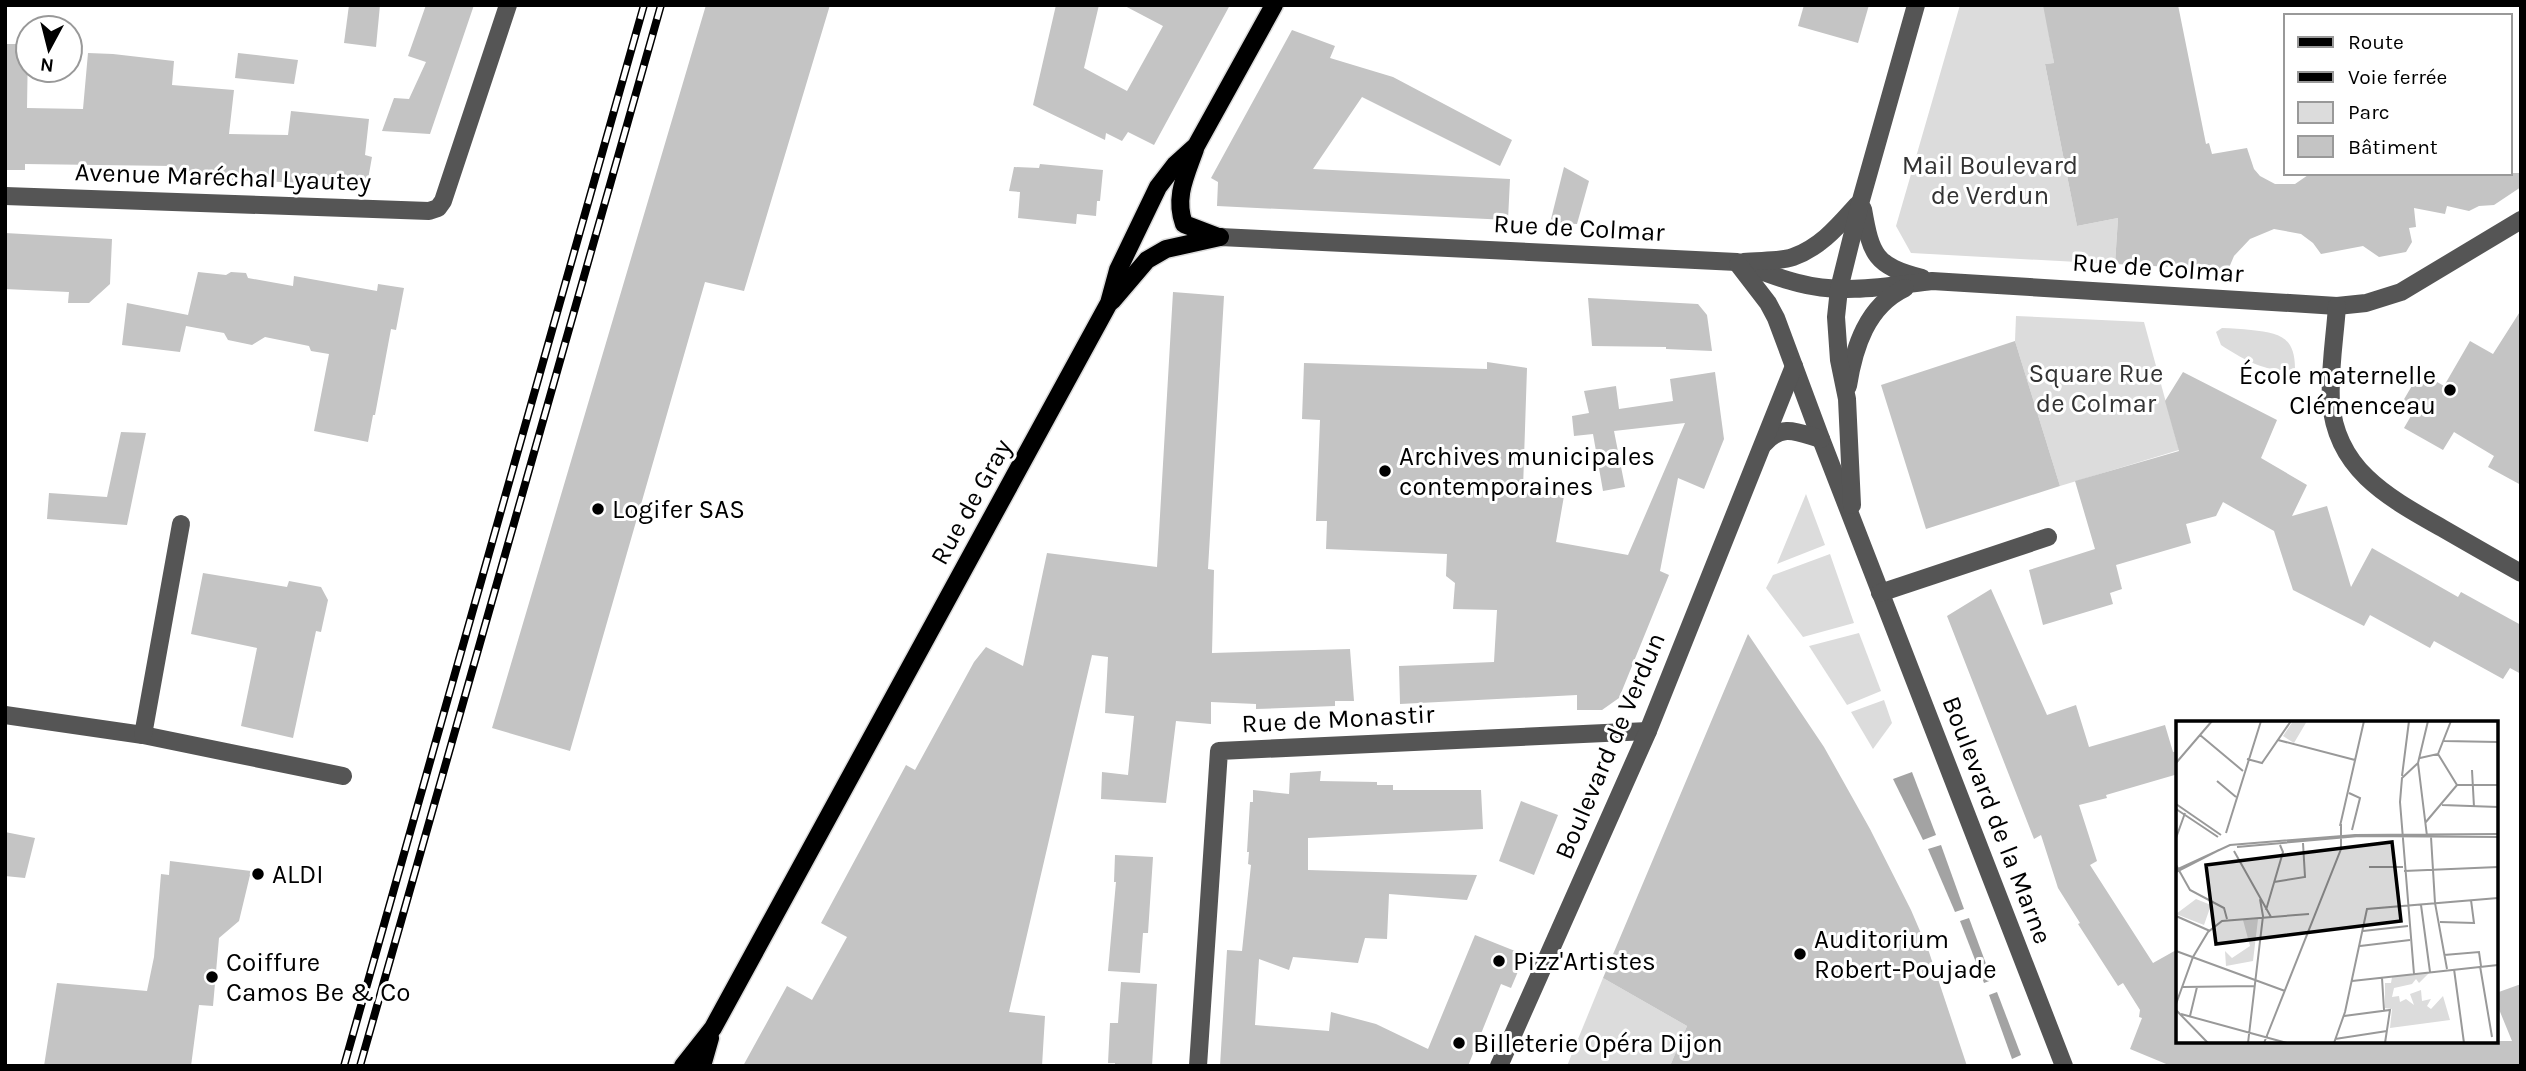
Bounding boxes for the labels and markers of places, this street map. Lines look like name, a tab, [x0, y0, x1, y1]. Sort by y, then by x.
place label: École maternelle Clémenceau	[2239, 359, 2436, 421]
marker: École maternelle Clémenceau	[2442, 382, 2458, 398]
place label: Archives municipales contemporaines	[1399, 441, 1655, 502]
marker: Archives municipales contemporaines	[1377, 463, 1393, 479]
place label: Logifer SAS	[612, 494, 745, 525]
marker: Logifer SAS	[590, 501, 606, 517]
place label: ALDI	[272, 859, 324, 890]
marker: ALDI	[250, 866, 266, 882]
place label: Auditorium Robert-Poujade	[1814, 924, 1997, 985]
place label: Pizz'Artistes	[1513, 946, 1656, 977]
marker: Auditorium Robert-Poujade	[1792, 946, 1808, 962]
place label: Coiffure Camos Be & Co	[226, 947, 410, 1008]
marker: Pizz'Artistes	[1491, 953, 1507, 969]
marker: Coiffure Camos Be & Co	[204, 969, 220, 985]
place label: Billeterie Opéra Dijon	[1473, 1028, 1723, 1059]
marker: Billeterie Opéra Dijon	[1451, 1035, 1467, 1051]

